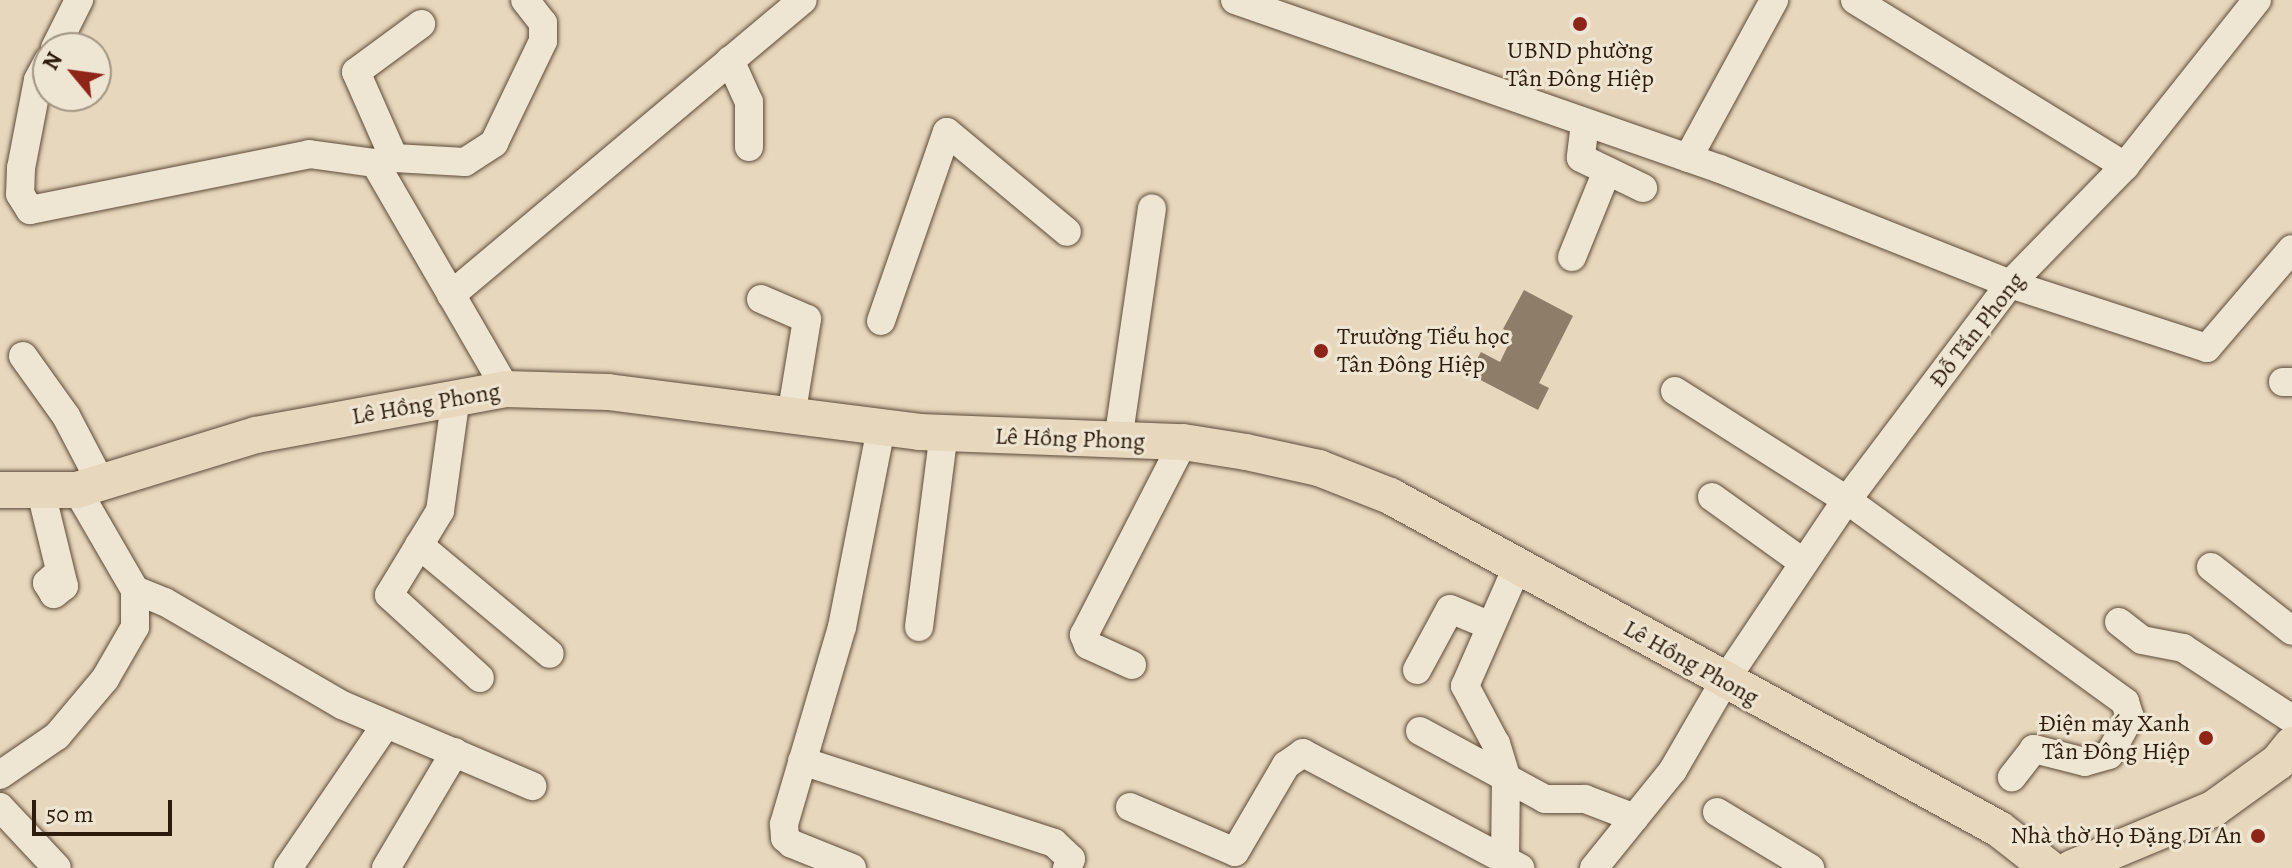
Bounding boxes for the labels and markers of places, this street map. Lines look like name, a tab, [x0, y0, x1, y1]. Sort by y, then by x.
marker: UBND phường Tân Đông Hiệp	[1571, 15, 1589, 33]
place label: UBND phường Tân Đông Hiệp	[1506, 37, 1654, 93]
place label: Truường Tiểu học Tân Đông Hiệp	[1337, 323, 1510, 379]
marker: Truường Tiểu học Tân Đông Hiệp	[1312, 342, 1330, 360]
place label: Điện máy Xanh Tân Đông Hiệp	[2039, 710, 2190, 766]
marker: Điện máy Xanh Tân Đông Hiệp	[2197, 729, 2215, 747]
place label: Nhà thờ Họ Đặng Dĩ An	[2010, 822, 2242, 850]
marker: Nhà thờ Họ Đặng Dĩ An	[2249, 827, 2267, 845]

